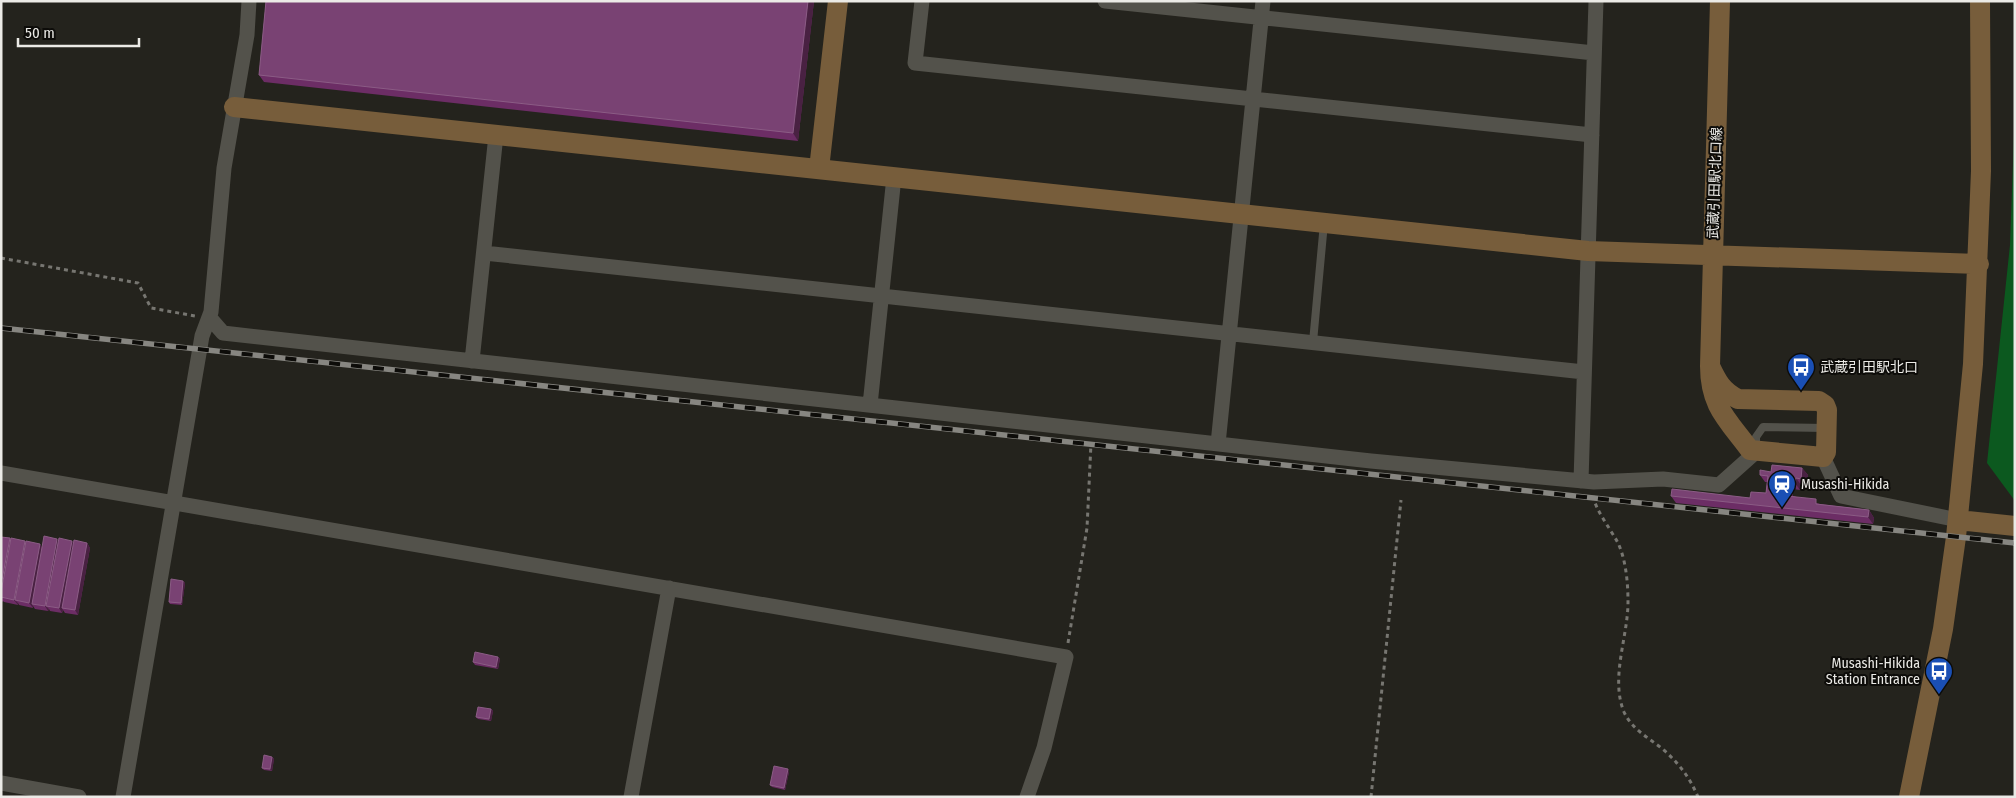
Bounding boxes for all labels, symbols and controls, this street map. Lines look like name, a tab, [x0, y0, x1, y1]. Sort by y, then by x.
scale bar	[18, 15, 139, 47]
text: 50 m	[25, 24, 55, 42]
street label: 武蔵引田駅北口線	[1705, 127, 1725, 239]
bus stop icon: 武蔵引田駅北口	[1786, 352, 1816, 391]
place label: 武蔵引田駅北口	[1820, 359, 1918, 376]
station icon: Musashi-Hikida	[1767, 469, 1797, 508]
place label: Musashi-Hikida	[1801, 476, 1890, 493]
place label: Musashi-Hikida Station Entrance	[1826, 655, 1920, 688]
bus stop icon: Musashi-Hikida Station Entrance	[1924, 656, 1954, 695]

